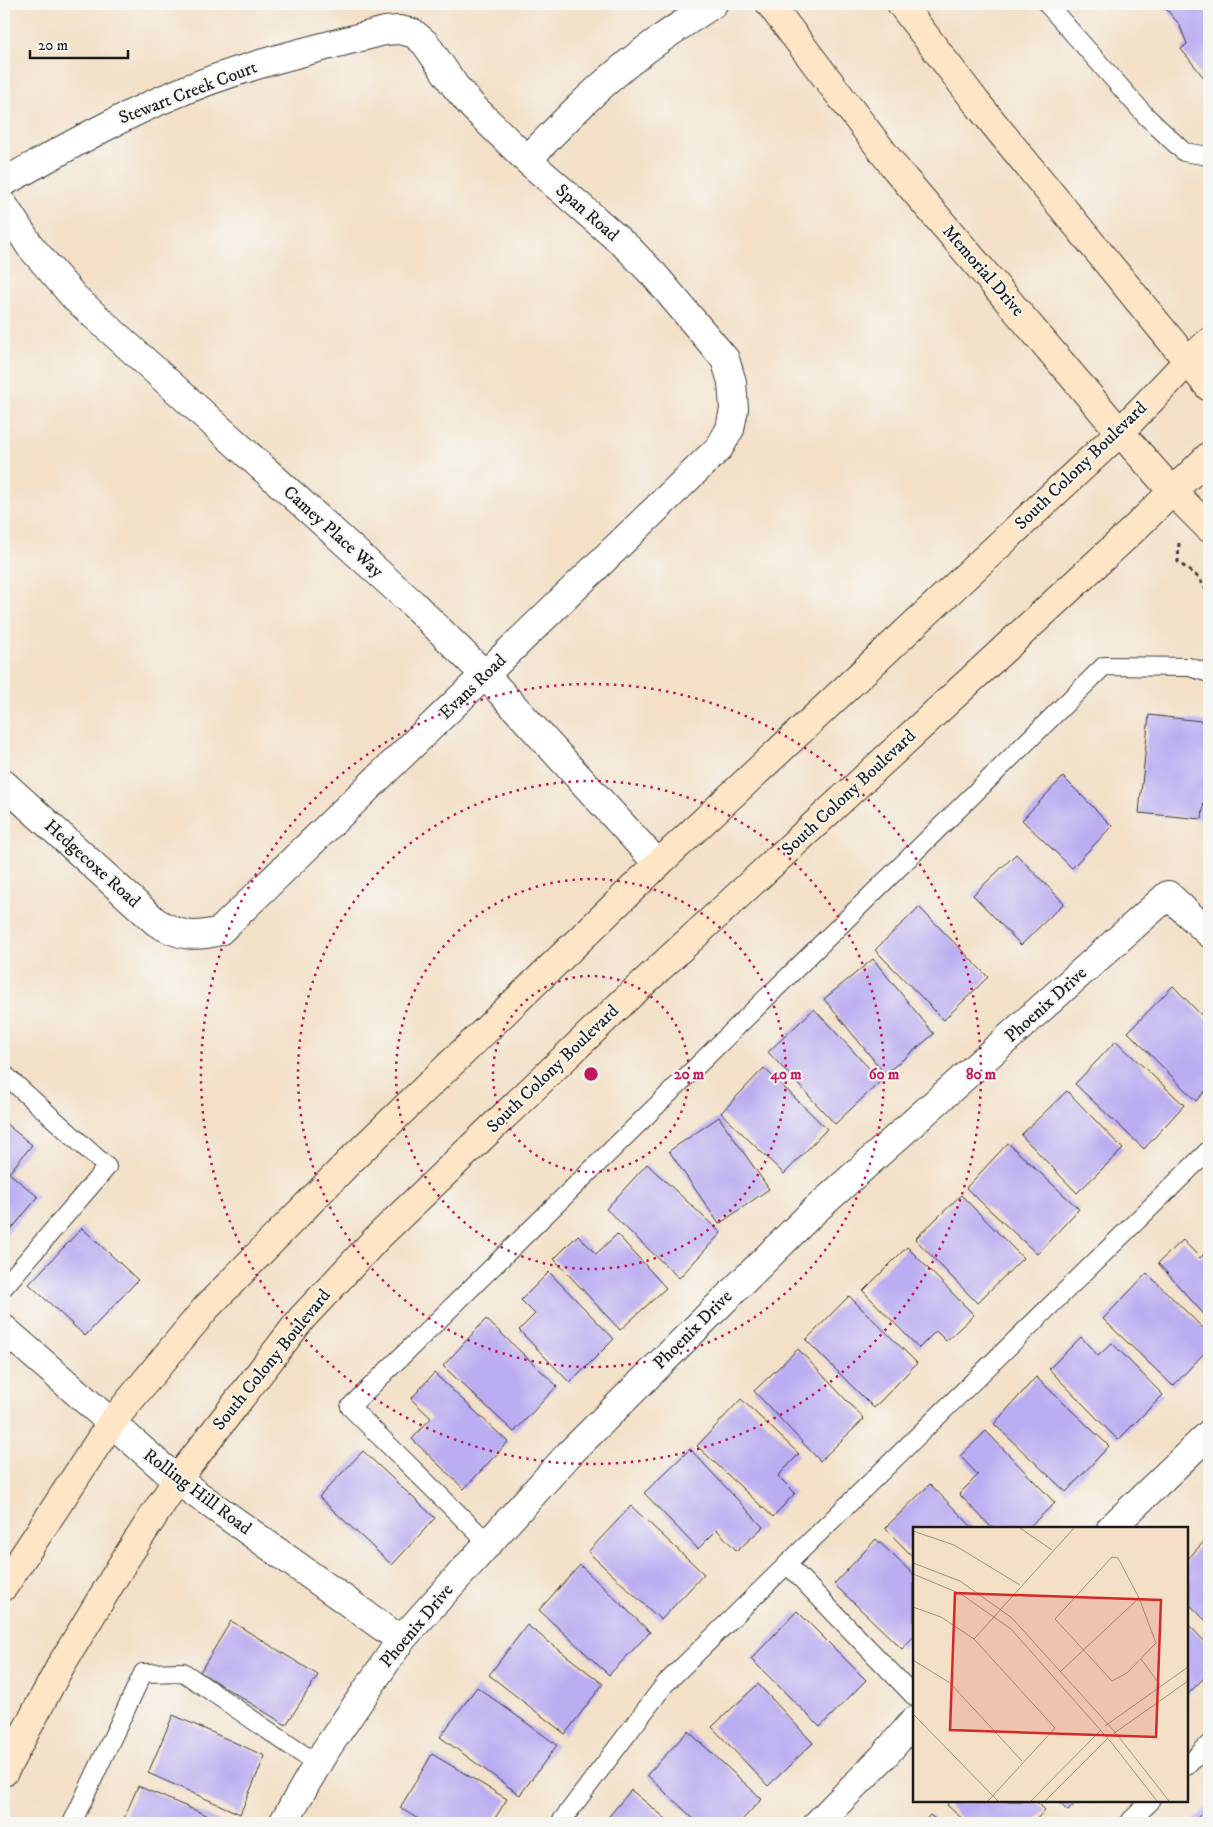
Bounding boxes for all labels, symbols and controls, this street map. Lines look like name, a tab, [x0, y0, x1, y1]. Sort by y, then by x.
scale bar	[30, 28, 128, 60]
text: 20 m	[38, 36, 68, 55]
street label: Stewart Creek Court	[116, 56, 260, 129]
street label: Span Road	[551, 180, 623, 246]
street label: Memorial Drive	[937, 221, 1029, 321]
street label: South Colony Boulevard	[1010, 397, 1152, 535]
street label: Camey Place Way	[278, 481, 388, 583]
street label: Evans Road	[435, 650, 511, 724]
street label: South Colony Boulevard	[777, 725, 921, 861]
street label: Hedgecoxe Road	[40, 815, 144, 913]
street label: Phoenix Drive	[1000, 962, 1092, 1048]
street label: South Colony Boulevard	[482, 1000, 624, 1138]
centre of rings	[582, 1065, 600, 1083]
text: 20 m	[674, 1065, 705, 1084]
text: 40 m	[769, 1065, 802, 1084]
text: 60 m	[869, 1065, 900, 1084]
text: 80 m	[966, 1065, 997, 1084]
street label: South Colony Boulevard	[208, 1285, 336, 1435]
street label: Phoenix Drive	[649, 1286, 737, 1374]
street label: Rolling Hill Road	[139, 1444, 255, 1540]
inset map	[913, 1527, 1188, 1802]
street label: Phoenix Drive	[376, 1580, 458, 1672]

